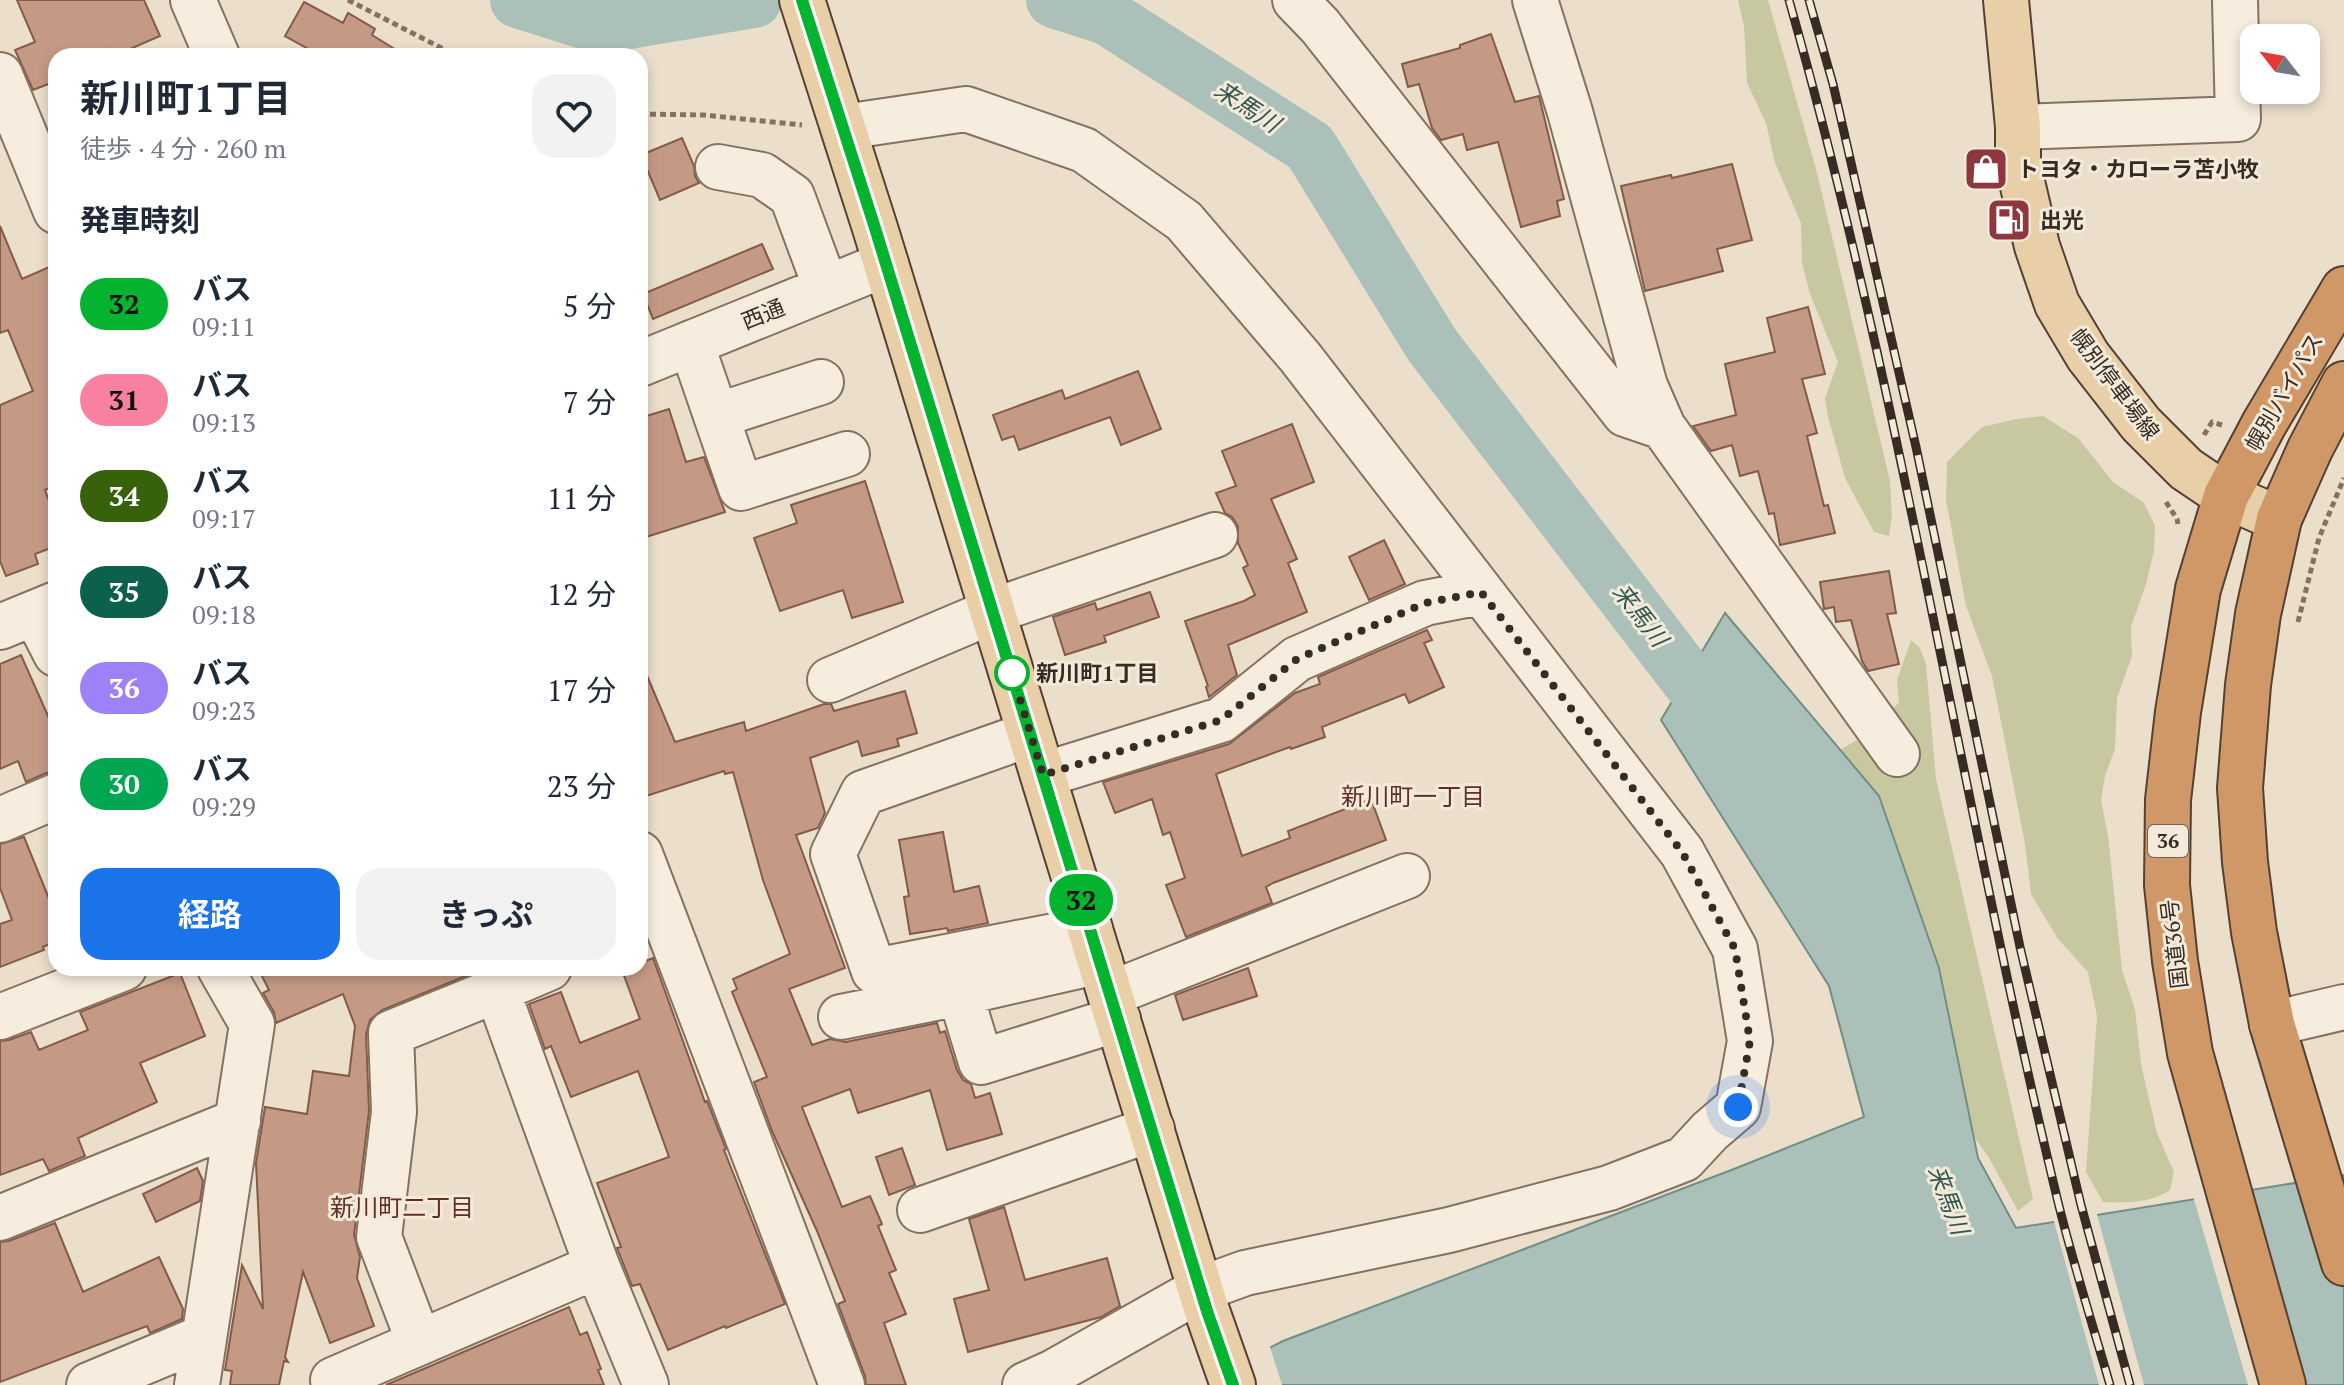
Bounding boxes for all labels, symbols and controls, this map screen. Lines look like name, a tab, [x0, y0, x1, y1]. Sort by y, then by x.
north arrow	[2240, 24, 2320, 104]
map controls	[2240, 24, 2320, 104]
text: 新川町1丁目	[80, 73, 291, 123]
water label: 来馬川	[1209, 73, 1289, 141]
button: heart	[532, 74, 616, 158]
text: 徒歩 · 4 分 · 260 m	[80, 131, 286, 165]
shop icon: トヨタ・カローラ苫小牧	[1962, 145, 2010, 193]
place label: トヨタ・カローラ苫小牧	[2017, 154, 2259, 183]
fuel station icon: 出光	[1985, 196, 2033, 244]
text: 発車時刻	[80, 200, 200, 240]
place label: 出光	[2040, 205, 2084, 234]
text: バス	[192, 269, 252, 309]
text: 32	[108, 285, 140, 322]
text: 5 分	[563, 286, 616, 326]
street label: 西通	[737, 292, 789, 335]
text: 09:11	[192, 309, 256, 343]
street label: 幌別停車場線	[2064, 322, 2167, 445]
street label: 幌別バイパス	[2238, 328, 2329, 456]
text: バス	[192, 365, 252, 405]
text: 31	[108, 381, 140, 418]
text: 7 分	[563, 382, 616, 422]
text: 09:13	[192, 405, 256, 439]
text: バス	[192, 461, 252, 501]
text: 34	[108, 477, 140, 514]
text: 11 分	[547, 478, 616, 518]
text: 09:17	[192, 501, 256, 535]
text: バス	[192, 557, 252, 597]
text: 35	[108, 573, 140, 610]
text: 12 分	[547, 574, 616, 614]
water label: 来馬川	[1606, 576, 1677, 655]
text: 09:18	[192, 597, 256, 631]
text: バス	[192, 653, 252, 693]
marker: 新川町1丁目	[995, 656, 1029, 690]
place label: 新川町1丁目	[1036, 658, 1158, 687]
text: 36	[108, 669, 140, 706]
text: 17 分	[547, 670, 616, 710]
text: 09:23	[192, 693, 256, 727]
text: バス	[192, 749, 252, 789]
text: 30	[108, 765, 140, 802]
text: 23 分	[547, 766, 616, 806]
district label: 新川町一丁目	[1341, 780, 1485, 812]
text: 09:29	[192, 789, 256, 823]
road number: 36	[2148, 825, 2188, 857]
button: 経路	[80, 868, 340, 960]
button: きっぷ	[356, 868, 616, 960]
line badge: 32	[1045, 874, 1117, 926]
text: 32	[1065, 881, 1097, 918]
street label: 国道36号	[2154, 898, 2193, 990]
your location	[1718, 1087, 1758, 1127]
water label: 来馬川	[1921, 1160, 1978, 1242]
district label: 新川町二丁目	[330, 1191, 474, 1223]

